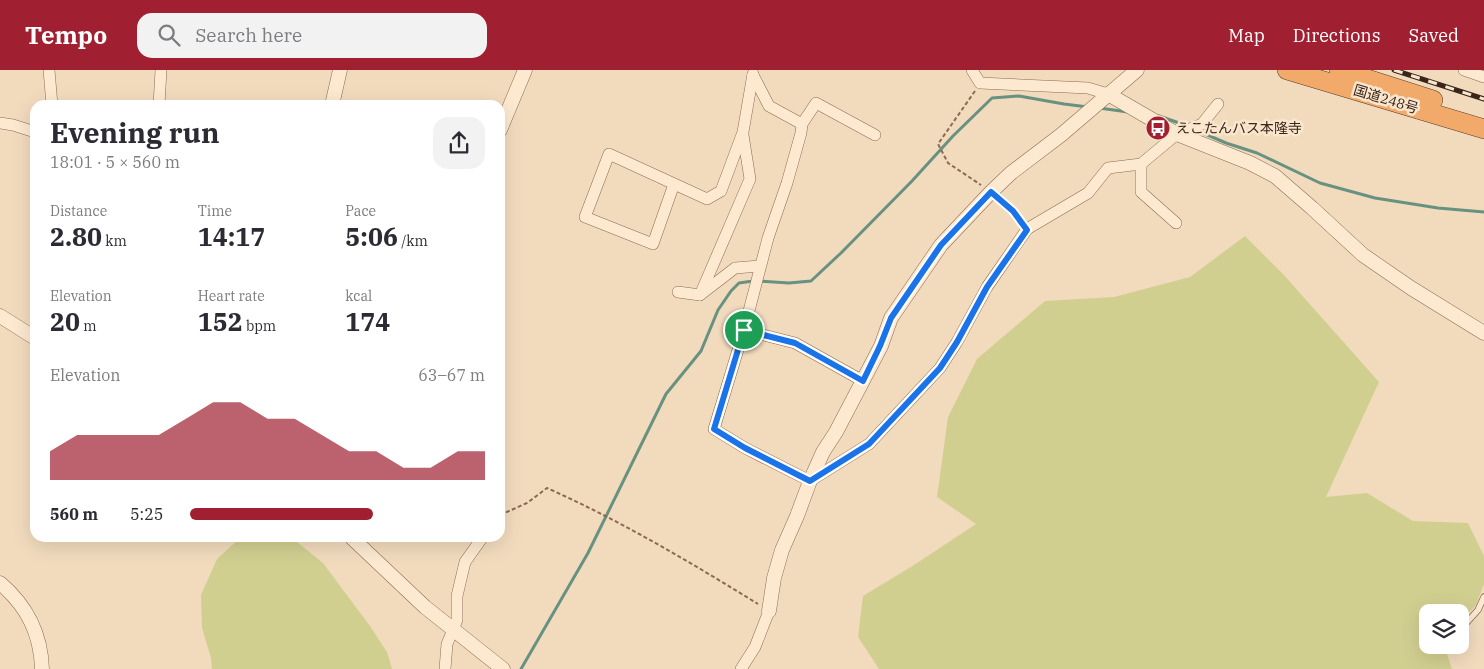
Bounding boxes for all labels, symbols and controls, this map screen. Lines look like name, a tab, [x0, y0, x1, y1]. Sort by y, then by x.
search box	[137, 13, 487, 58]
text: Tempo	[25, 19, 107, 51]
icon: search	[155, 21, 183, 49]
text: Search here	[195, 23, 302, 47]
text: Map	[1228, 24, 1265, 47]
text: Directions	[1293, 24, 1381, 47]
text: Saved	[1409, 24, 1459, 47]
street label: 国道248号	[1351, 81, 1421, 117]
text: Evening run	[50, 114, 219, 151]
bus stop icon: えこたんバス本隆寺	[1145, 115, 1171, 141]
button: share	[433, 117, 485, 169]
place label: えこたんバス本隆寺	[1176, 119, 1302, 137]
text: 18:01 · 5 × 560 m	[50, 152, 180, 172]
text: Distance	[50, 202, 107, 220]
text: Time	[198, 202, 232, 220]
text: Pace	[345, 202, 376, 220]
text: 2.80	[50, 220, 102, 253]
text: 14:17	[198, 220, 265, 253]
text: 5:06	[345, 220, 398, 253]
text: km	[102, 232, 127, 250]
text: /km	[398, 232, 428, 250]
text: Elevation	[50, 287, 112, 305]
text: Heart rate	[198, 287, 265, 305]
text: kcal	[345, 287, 372, 305]
text: 20	[50, 305, 80, 338]
text: 152	[198, 305, 243, 338]
text: 174	[345, 305, 390, 338]
pin	[723, 309, 765, 351]
icon: arrive	[730, 316, 758, 344]
text: m	[80, 317, 97, 335]
text: bpm	[243, 317, 276, 335]
text: Elevation	[50, 365, 120, 385]
text: 63–67 m	[418, 365, 485, 385]
text: 560 m	[50, 504, 98, 524]
text: 5:25	[130, 504, 163, 524]
map controls	[1419, 604, 1469, 654]
button: layers	[1419, 604, 1469, 654]

